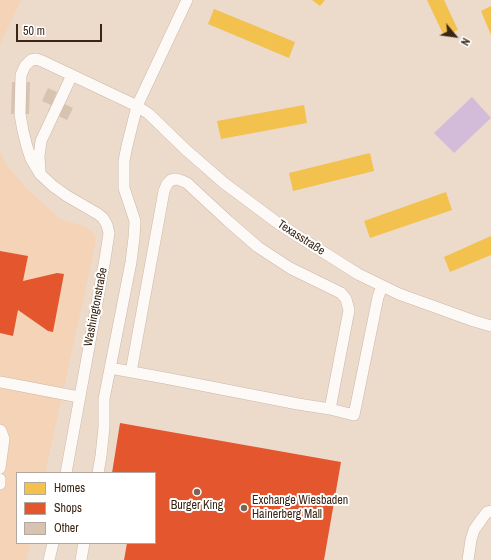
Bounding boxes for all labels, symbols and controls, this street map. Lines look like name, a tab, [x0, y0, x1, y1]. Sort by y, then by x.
scale bar	[18, 16, 104, 42]
north arrow	[435, 16, 475, 56]
text: 50 m	[23, 23, 45, 39]
text: N	[458, 36, 473, 48]
street label: Texasstraße	[275, 217, 327, 259]
street label: Washingtonstraße	[81, 266, 111, 348]
legend	[16, 472, 156, 544]
text: Homes	[54, 480, 85, 496]
marker: Burger King	[192, 487, 202, 497]
place label: Exchange Wiesbaden Hainerberg Mall	[252, 494, 348, 522]
place label: Burger King	[171, 499, 223, 513]
text: Shops	[54, 500, 82, 516]
marker: Exchange Wiesbaden Hainerberg Mall	[239, 503, 249, 513]
text: Other	[54, 520, 79, 536]

